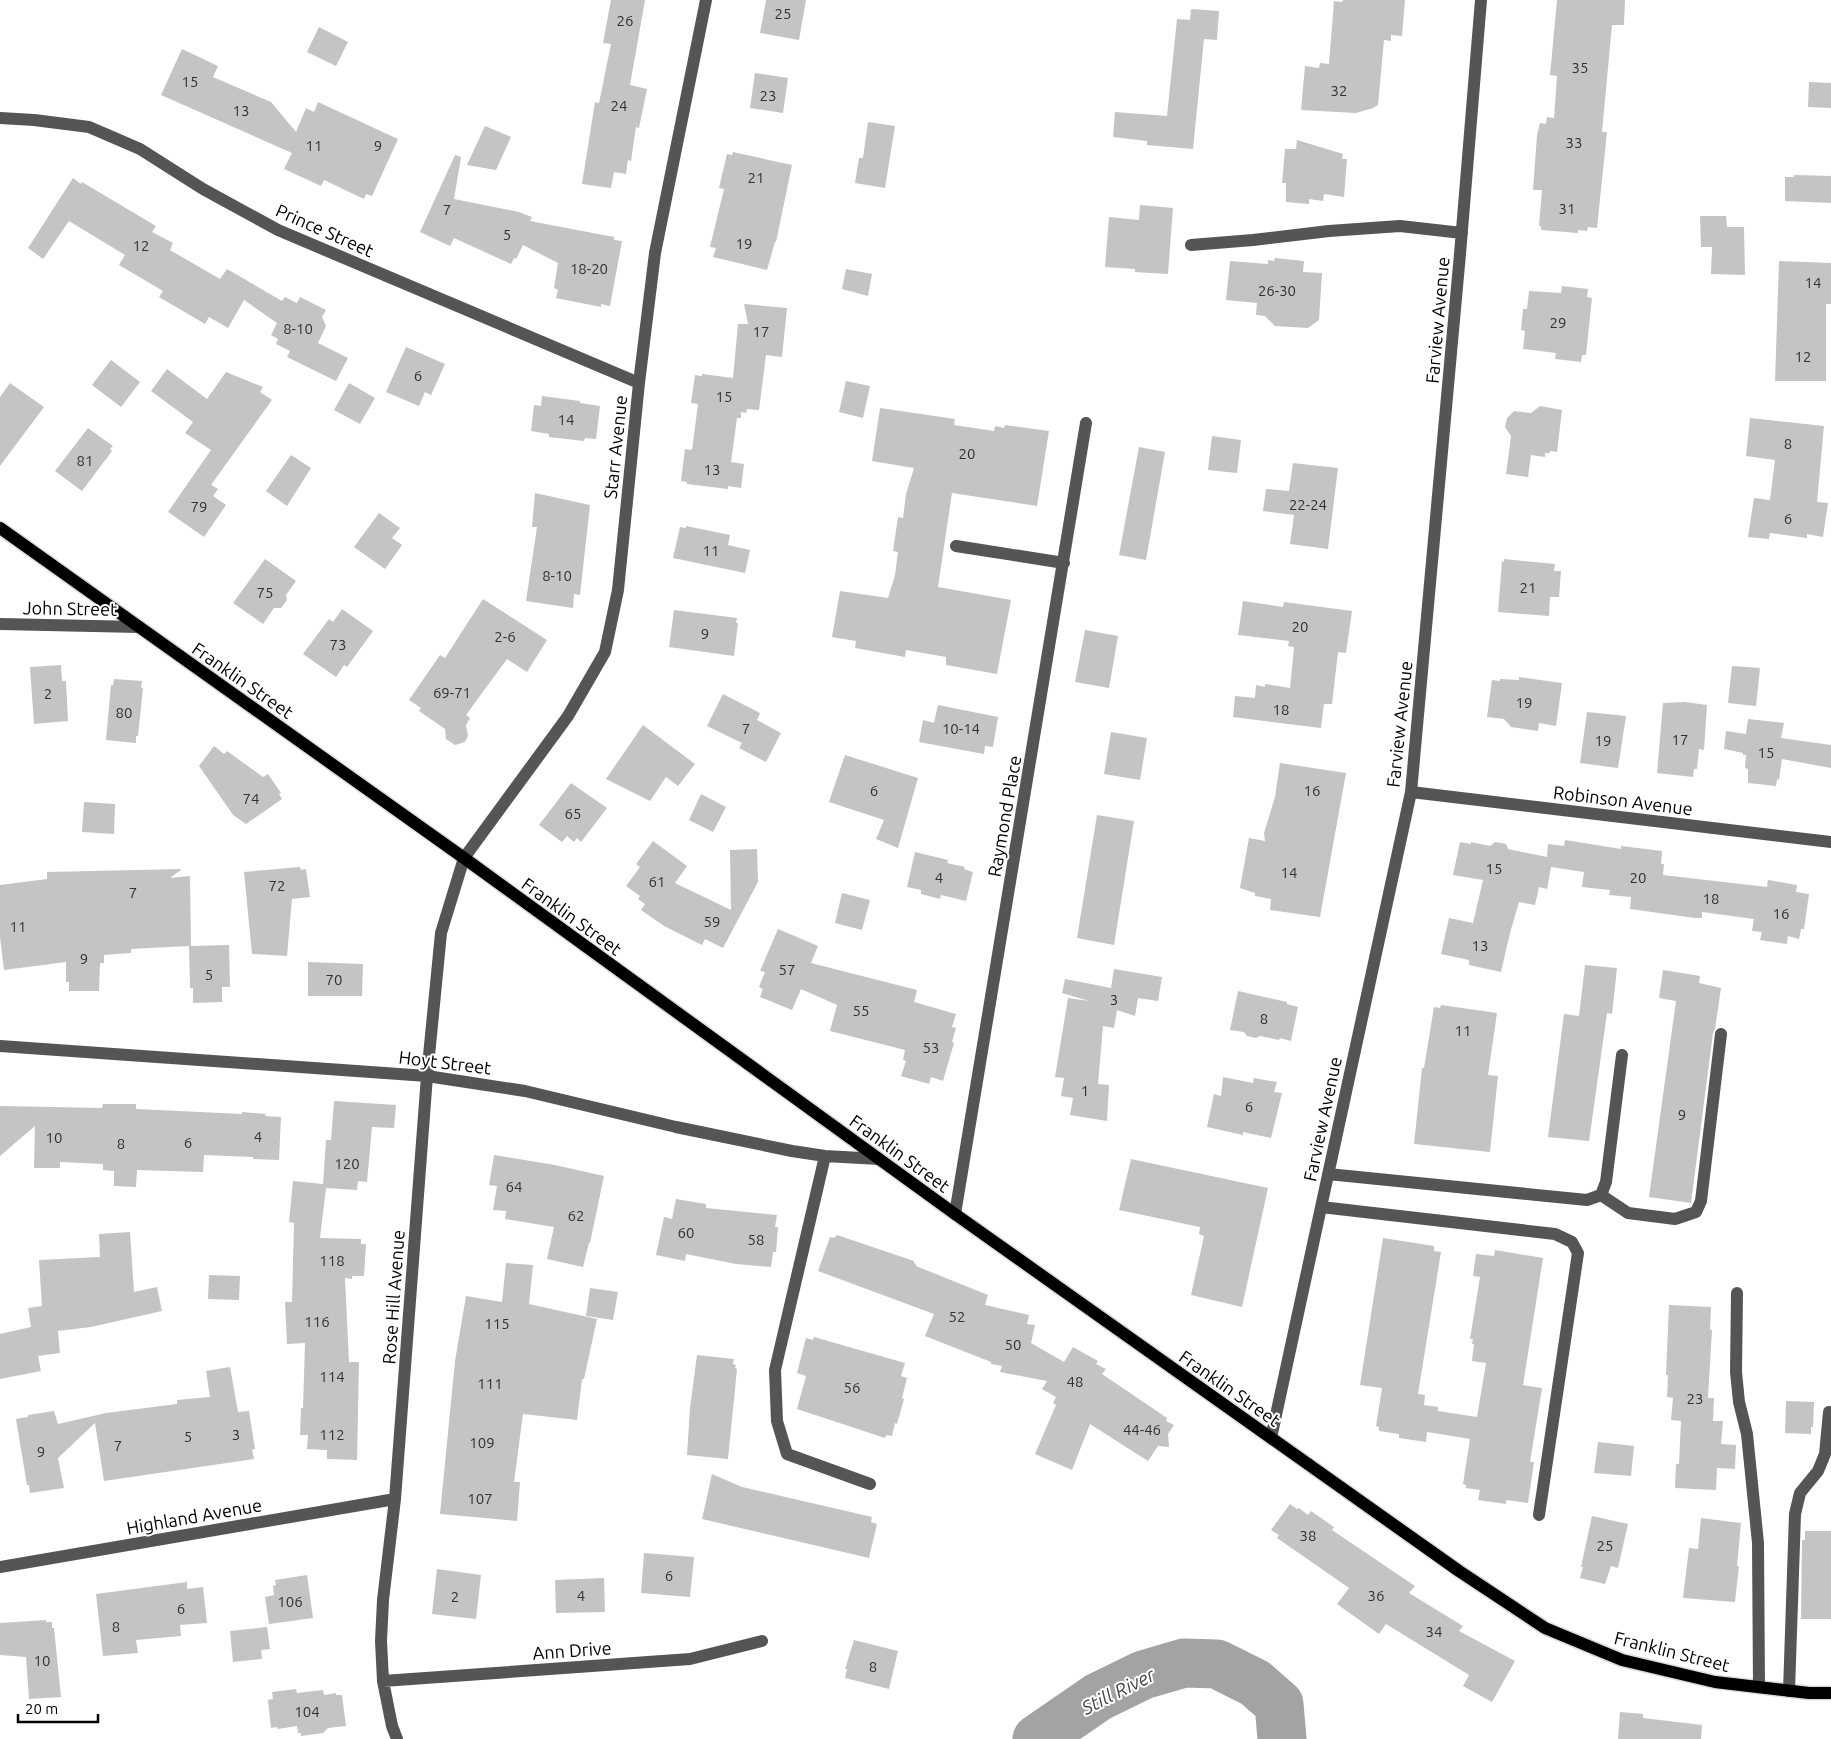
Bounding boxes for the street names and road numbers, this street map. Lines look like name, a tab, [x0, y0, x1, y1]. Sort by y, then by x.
street label: Prince Street	[273, 200, 377, 260]
street label: Farview Avenue	[1421, 256, 1453, 384]
street label: Starr Avenue	[600, 394, 630, 500]
street label: John Street	[23, 597, 117, 619]
street label: Franklin Street	[189, 638, 297, 722]
street label: Farview Avenue	[1382, 660, 1416, 788]
street label: Raymond Place	[983, 754, 1025, 878]
street label: Robinson Avenue	[1552, 782, 1694, 818]
street label: Franklin Street	[518, 873, 626, 959]
street label: Hoyt Street	[398, 1046, 492, 1078]
street label: Farview Avenue	[1299, 1055, 1345, 1183]
street label: Franklin Street	[846, 1110, 954, 1196]
street label: Rose Hill Avenue	[378, 1229, 408, 1365]
street label: Franklin Street	[1176, 1346, 1284, 1430]
street label: Highland Avenue	[125, 1494, 263, 1538]
street label: Franklin Street	[1612, 1627, 1732, 1675]
street label: Ann Drive	[532, 1637, 612, 1663]

